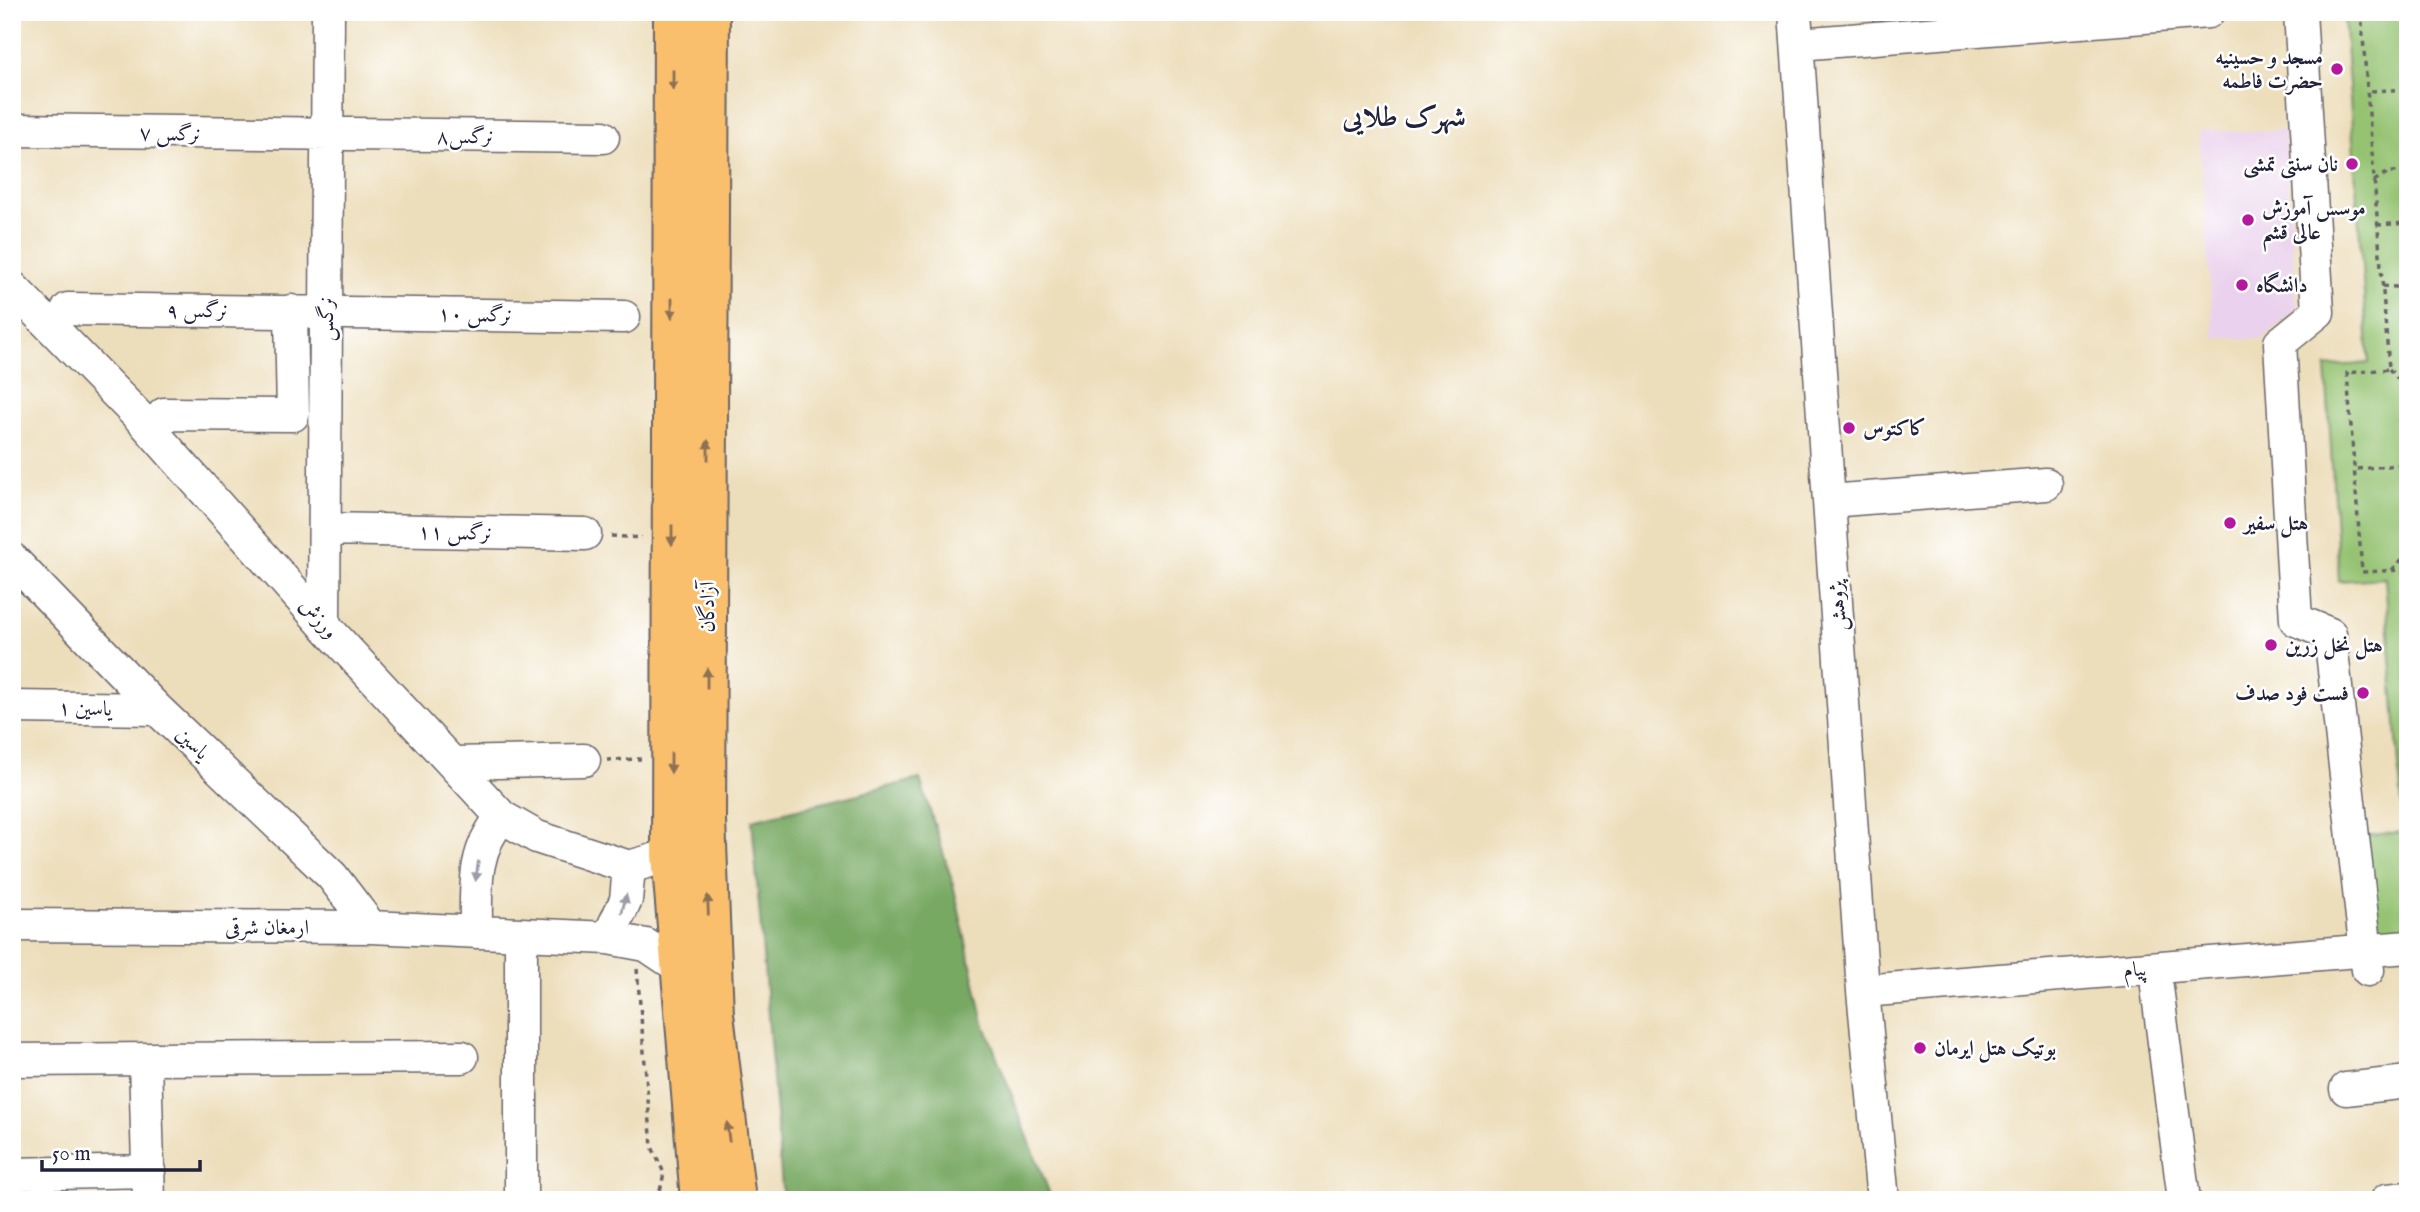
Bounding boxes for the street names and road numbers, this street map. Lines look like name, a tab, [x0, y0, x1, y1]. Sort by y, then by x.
street label: نرگس ۷	[139, 120, 201, 149]
street label: نرگس۸	[436, 124, 494, 151]
street label: نرگس	[314, 297, 341, 341]
street label: نرگس ۹	[166, 298, 228, 325]
street label: نرگس ۱۰	[438, 301, 512, 330]
street label: نرگس ۱۱	[418, 519, 492, 548]
street label: پژوهش	[1823, 577, 1854, 632]
street label: آزادگان	[694, 579, 722, 633]
street label: ورزش	[292, 593, 343, 645]
street label: یاسین ۱	[58, 696, 113, 723]
street label: یاسین	[169, 722, 215, 767]
street label: ارمغان شرقی	[225, 915, 309, 942]
street label: پیام	[2122, 956, 2149, 988]

